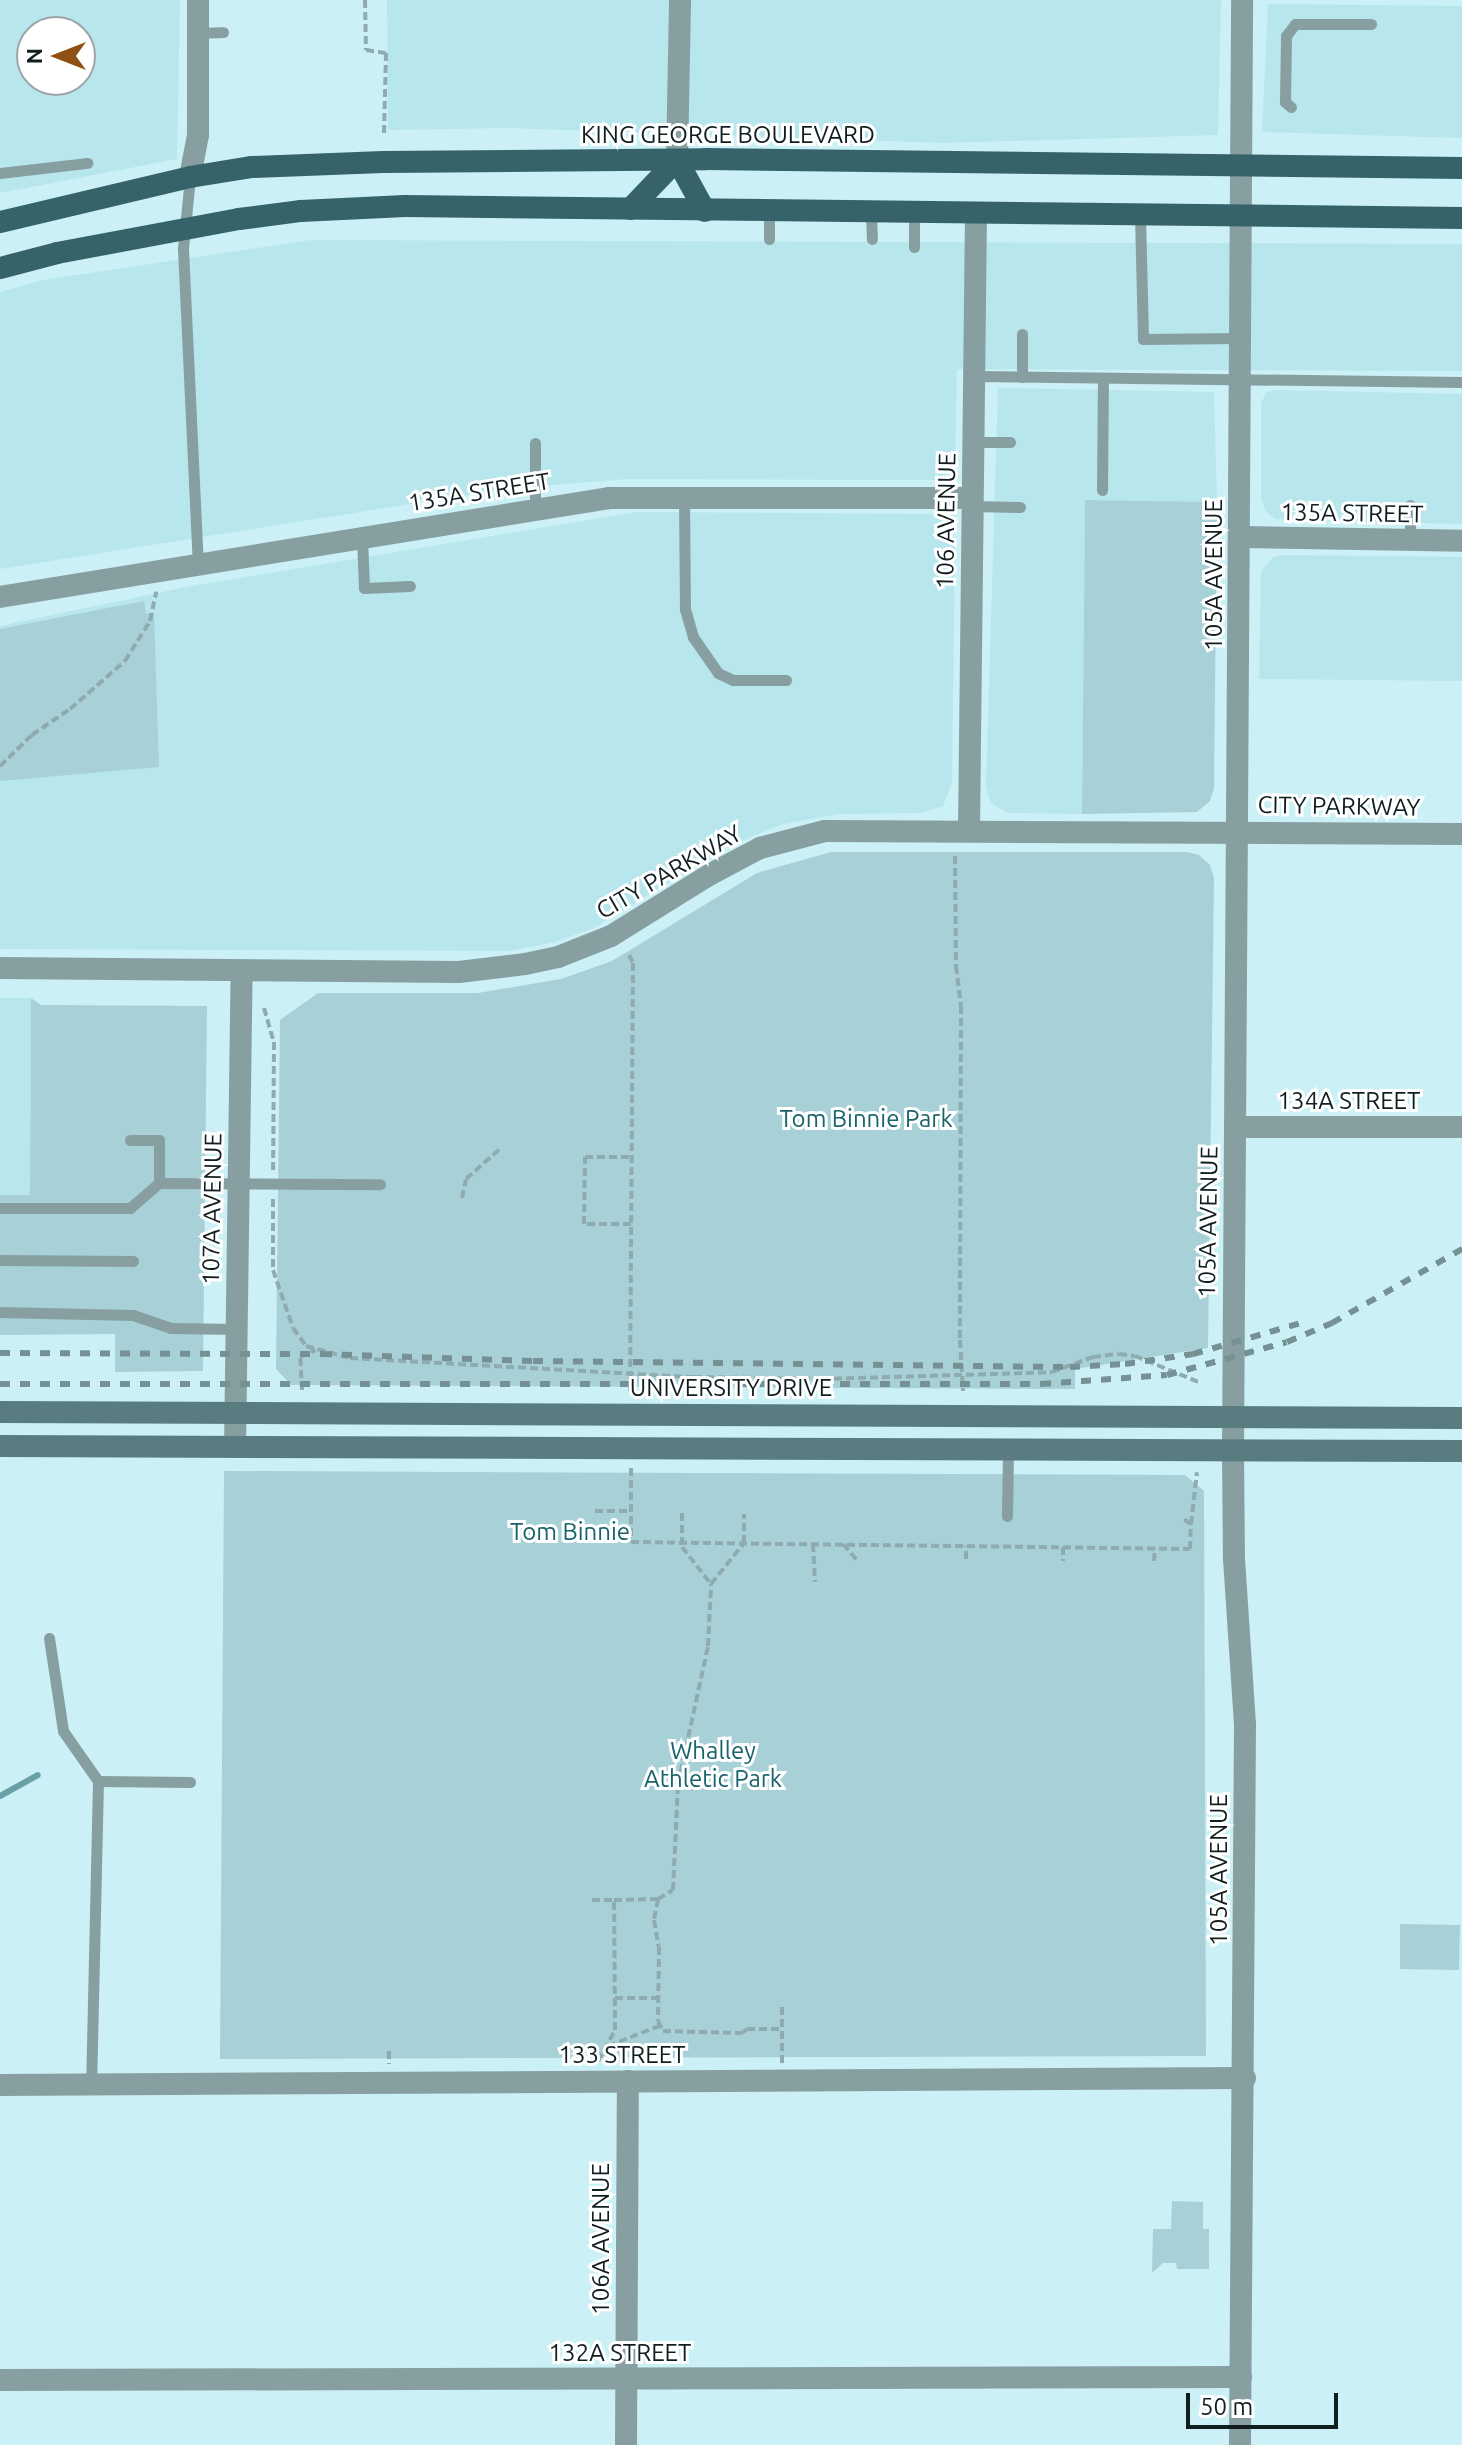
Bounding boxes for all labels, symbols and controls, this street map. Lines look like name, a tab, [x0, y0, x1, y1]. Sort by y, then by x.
north arrow	[16, 16, 96, 96]
text: N	[21, 48, 46, 64]
street label: KING GEORGE BOULEVARD	[581, 121, 875, 149]
street label: 106 AVENUE	[930, 453, 962, 589]
street label: 135A STREET	[406, 467, 552, 517]
street label: 135A STREET	[1280, 497, 1424, 529]
street label: 105A AVENUE	[1200, 499, 1228, 651]
street label: CITY PARKWAY	[1257, 790, 1421, 822]
street label: CITY PARKWAY	[591, 819, 747, 925]
street label: 134A STREET	[1278, 1087, 1420, 1115]
park label: Tom Binnie Park	[779, 1105, 953, 1133]
street label: 107A AVENUE	[196, 1133, 228, 1285]
street label: 105A AVENUE	[1192, 1146, 1224, 1298]
street label: UNIVERSITY DRIVE	[630, 1374, 832, 1402]
park label: Tom Binnie	[510, 1518, 630, 1546]
park label: Whalley Athletic Park	[644, 1737, 782, 1793]
street label: 105A AVENUE	[1205, 1794, 1233, 1946]
street label: 133 STREET	[558, 2041, 686, 2069]
street label: 106A AVENUE	[587, 2163, 615, 2315]
street label: 132A STREET	[549, 2339, 691, 2367]
scale bar	[1190, 2377, 1342, 2427]
text: 50 m	[1200, 2393, 1253, 2420]

